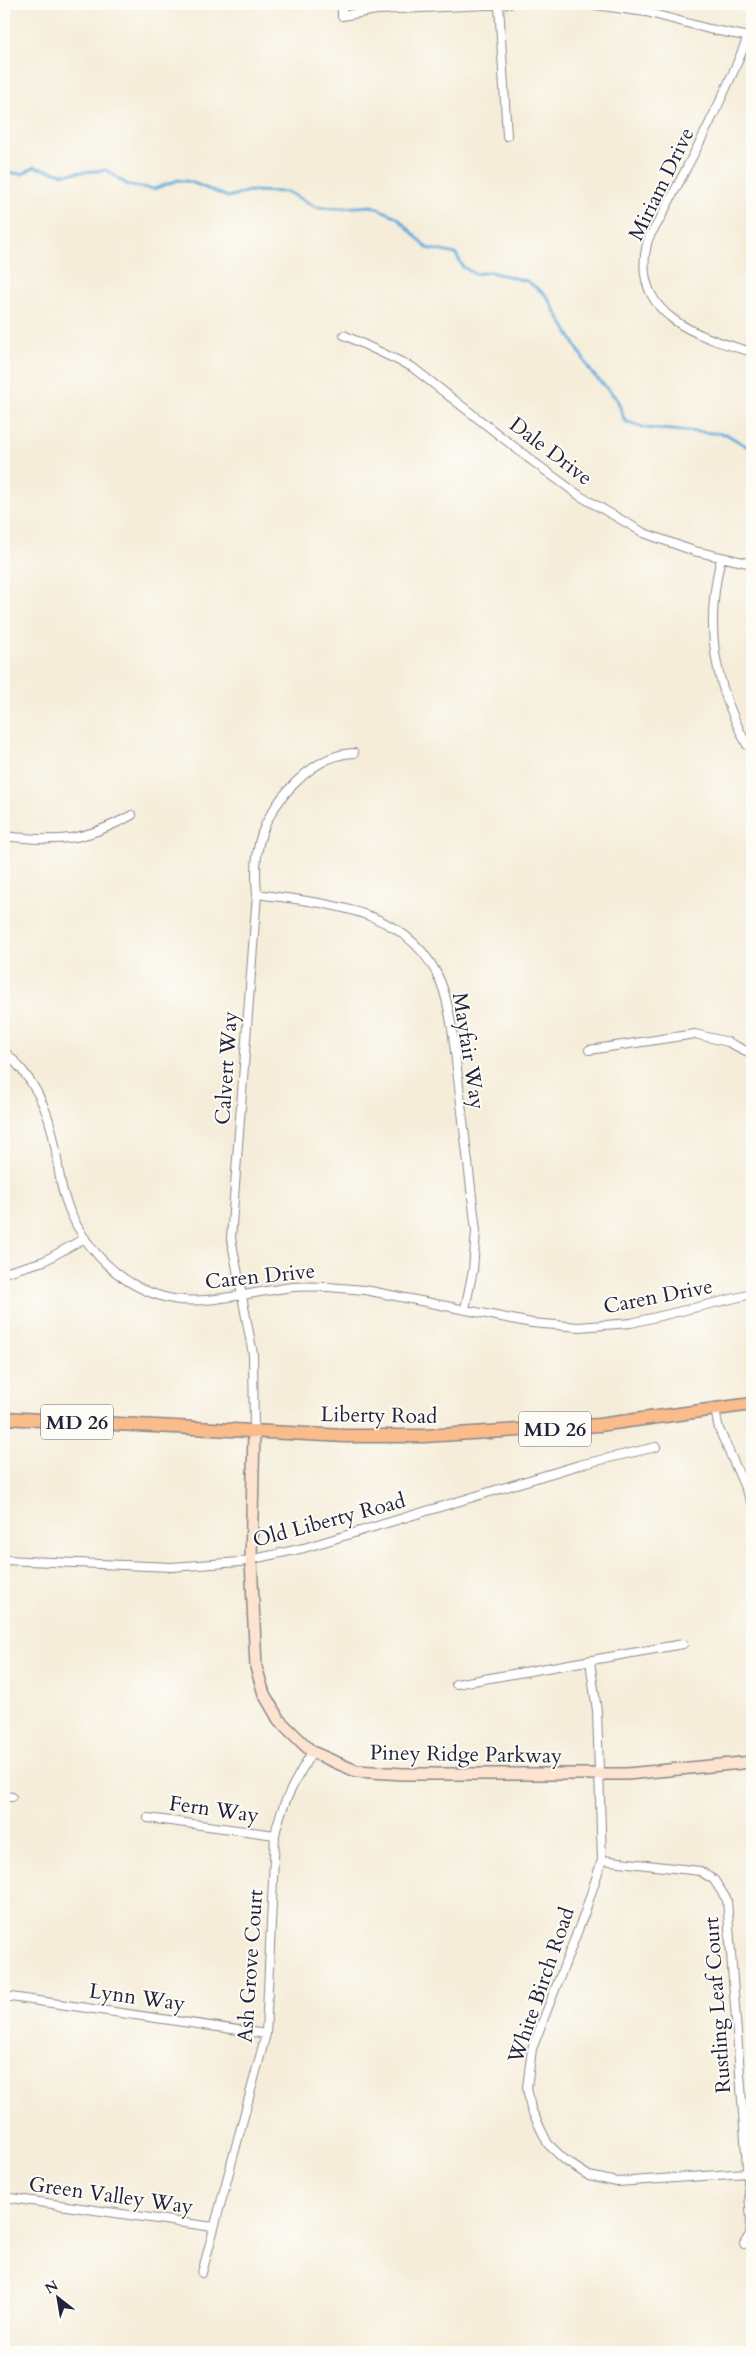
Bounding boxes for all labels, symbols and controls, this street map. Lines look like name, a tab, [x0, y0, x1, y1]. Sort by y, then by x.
street label: Miriam Drive	[622, 123, 701, 246]
street label: Dale Drive	[503, 410, 598, 492]
street label: Mayfair Way	[445, 991, 492, 1112]
street label: Calvert Way	[208, 1010, 245, 1126]
street label: Caren Drive	[203, 1256, 317, 1297]
street label: Caren Drive	[601, 1272, 715, 1321]
street label: Liberty Road	[320, 1400, 438, 1431]
road number: MD 26	[41, 1404, 113, 1440]
road number: MD 26	[519, 1412, 591, 1446]
street label: Old Liberty Road	[250, 1486, 409, 1555]
street label: Piney Ridge Parkway	[369, 1738, 562, 1771]
street label: Fern Way	[167, 1789, 261, 1830]
street label: Ash Grove Court	[231, 1888, 270, 2044]
street label: White Birch Road	[501, 1903, 582, 2068]
street label: Rustling Leaf Court	[697, 1915, 738, 2094]
street label: Lynn Way	[87, 1976, 187, 2019]
street label: Green Valley Way	[27, 2170, 195, 2221]
north arrow	[32, 2274, 82, 2324]
text: N	[41, 2276, 62, 2299]

